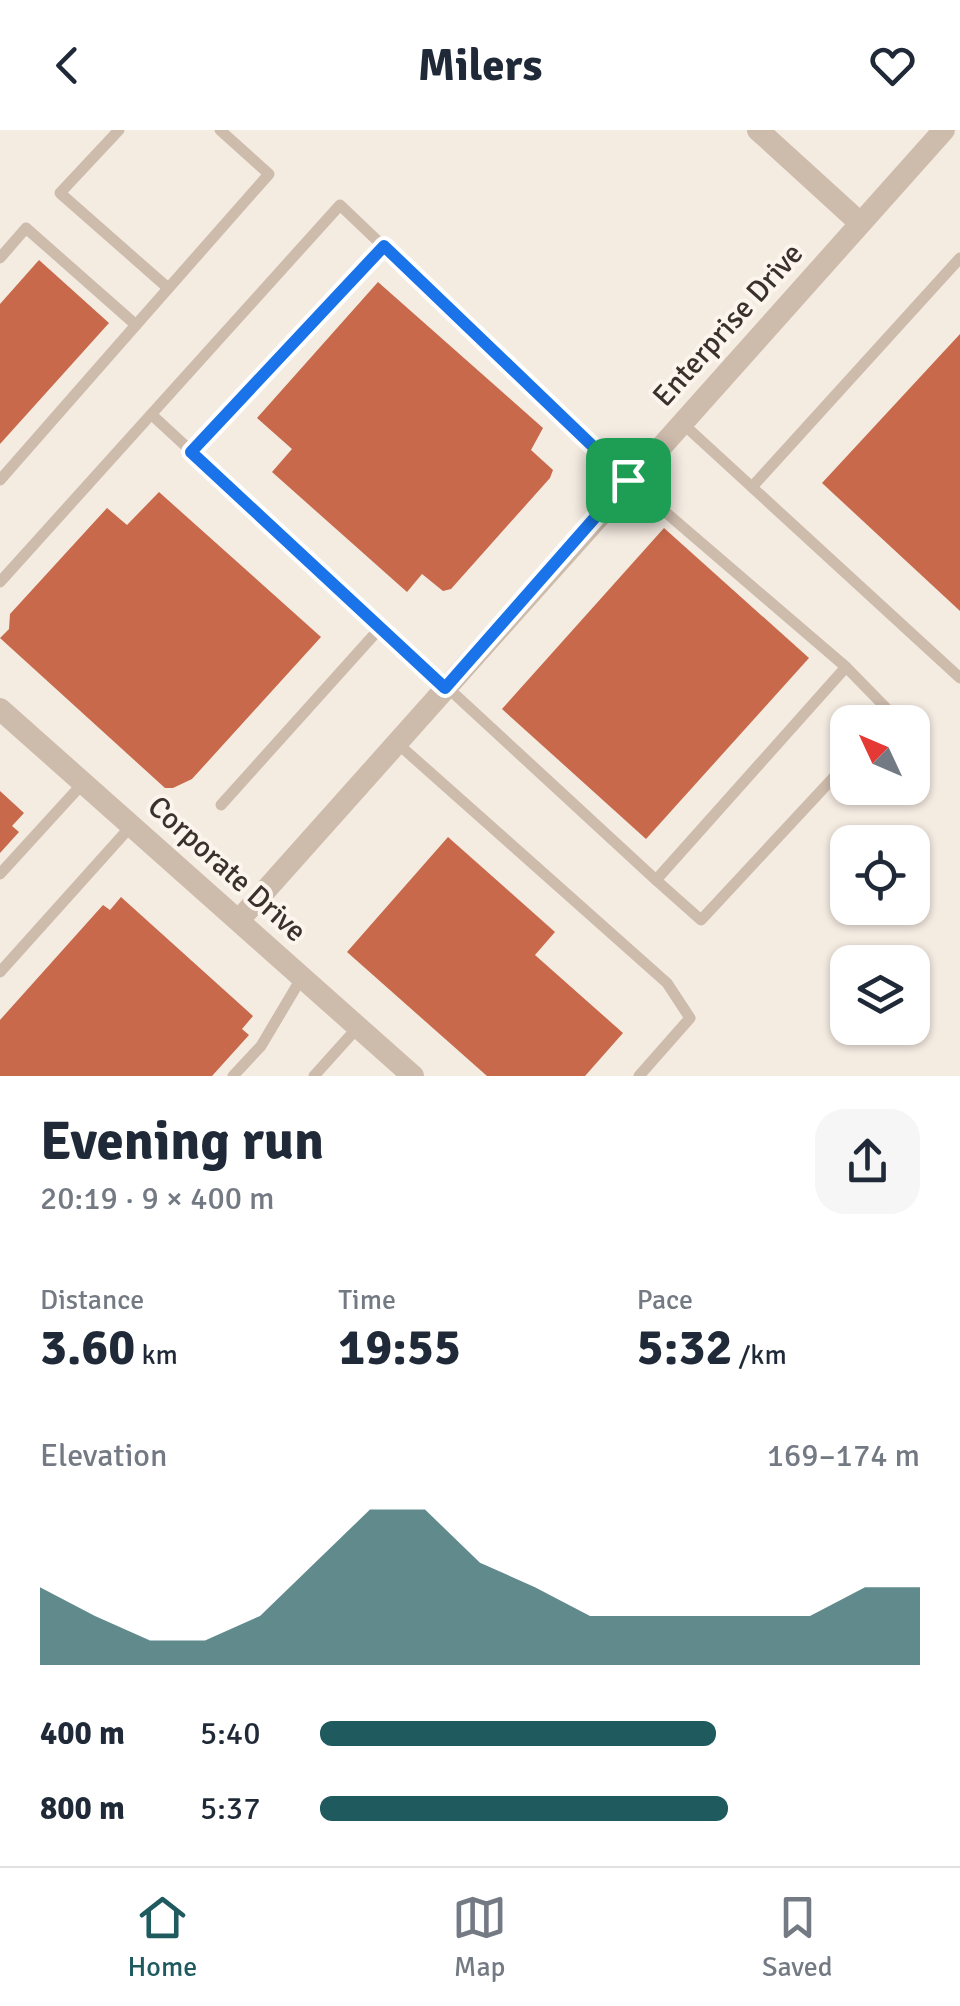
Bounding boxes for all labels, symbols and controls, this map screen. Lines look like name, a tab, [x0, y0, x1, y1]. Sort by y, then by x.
icon: back	[40, 38, 95, 93]
text: Milers	[418, 38, 542, 93]
icon: heart	[865, 38, 920, 93]
street label: Enterprise Drive	[645, 236, 811, 414]
pin	[586, 438, 671, 523]
icon: arrive	[601, 453, 656, 508]
north arrow	[830, 705, 930, 805]
map controls	[830, 705, 930, 1045]
street label: Corporate Drive	[140, 788, 314, 950]
button: locate	[830, 825, 930, 925]
button: layers	[830, 945, 930, 1045]
text: Evening run	[40, 1107, 324, 1175]
button: share	[815, 1109, 920, 1214]
text: 20:19 · 9 × 400 m	[40, 1179, 275, 1218]
text: Distance	[40, 1283, 144, 1317]
text: Time	[338, 1283, 396, 1317]
text: Pace	[637, 1283, 693, 1317]
text: 3.60	[40, 1317, 135, 1379]
text: 19:55	[338, 1317, 461, 1379]
text: 5:32	[637, 1317, 732, 1379]
text: km	[135, 1338, 178, 1372]
text: /km	[732, 1338, 787, 1372]
text: Elevation	[40, 1436, 167, 1475]
text: 169–174 m	[767, 1436, 920, 1475]
text: 400 m	[40, 1714, 125, 1753]
text: 5:40	[200, 1714, 260, 1753]
text: 800 m	[40, 1789, 125, 1828]
text: 5:37	[200, 1789, 260, 1828]
tab: Home	[127, 1890, 197, 1984]
tab: Map	[452, 1890, 507, 1984]
tab: Saved	[762, 1890, 833, 1984]

